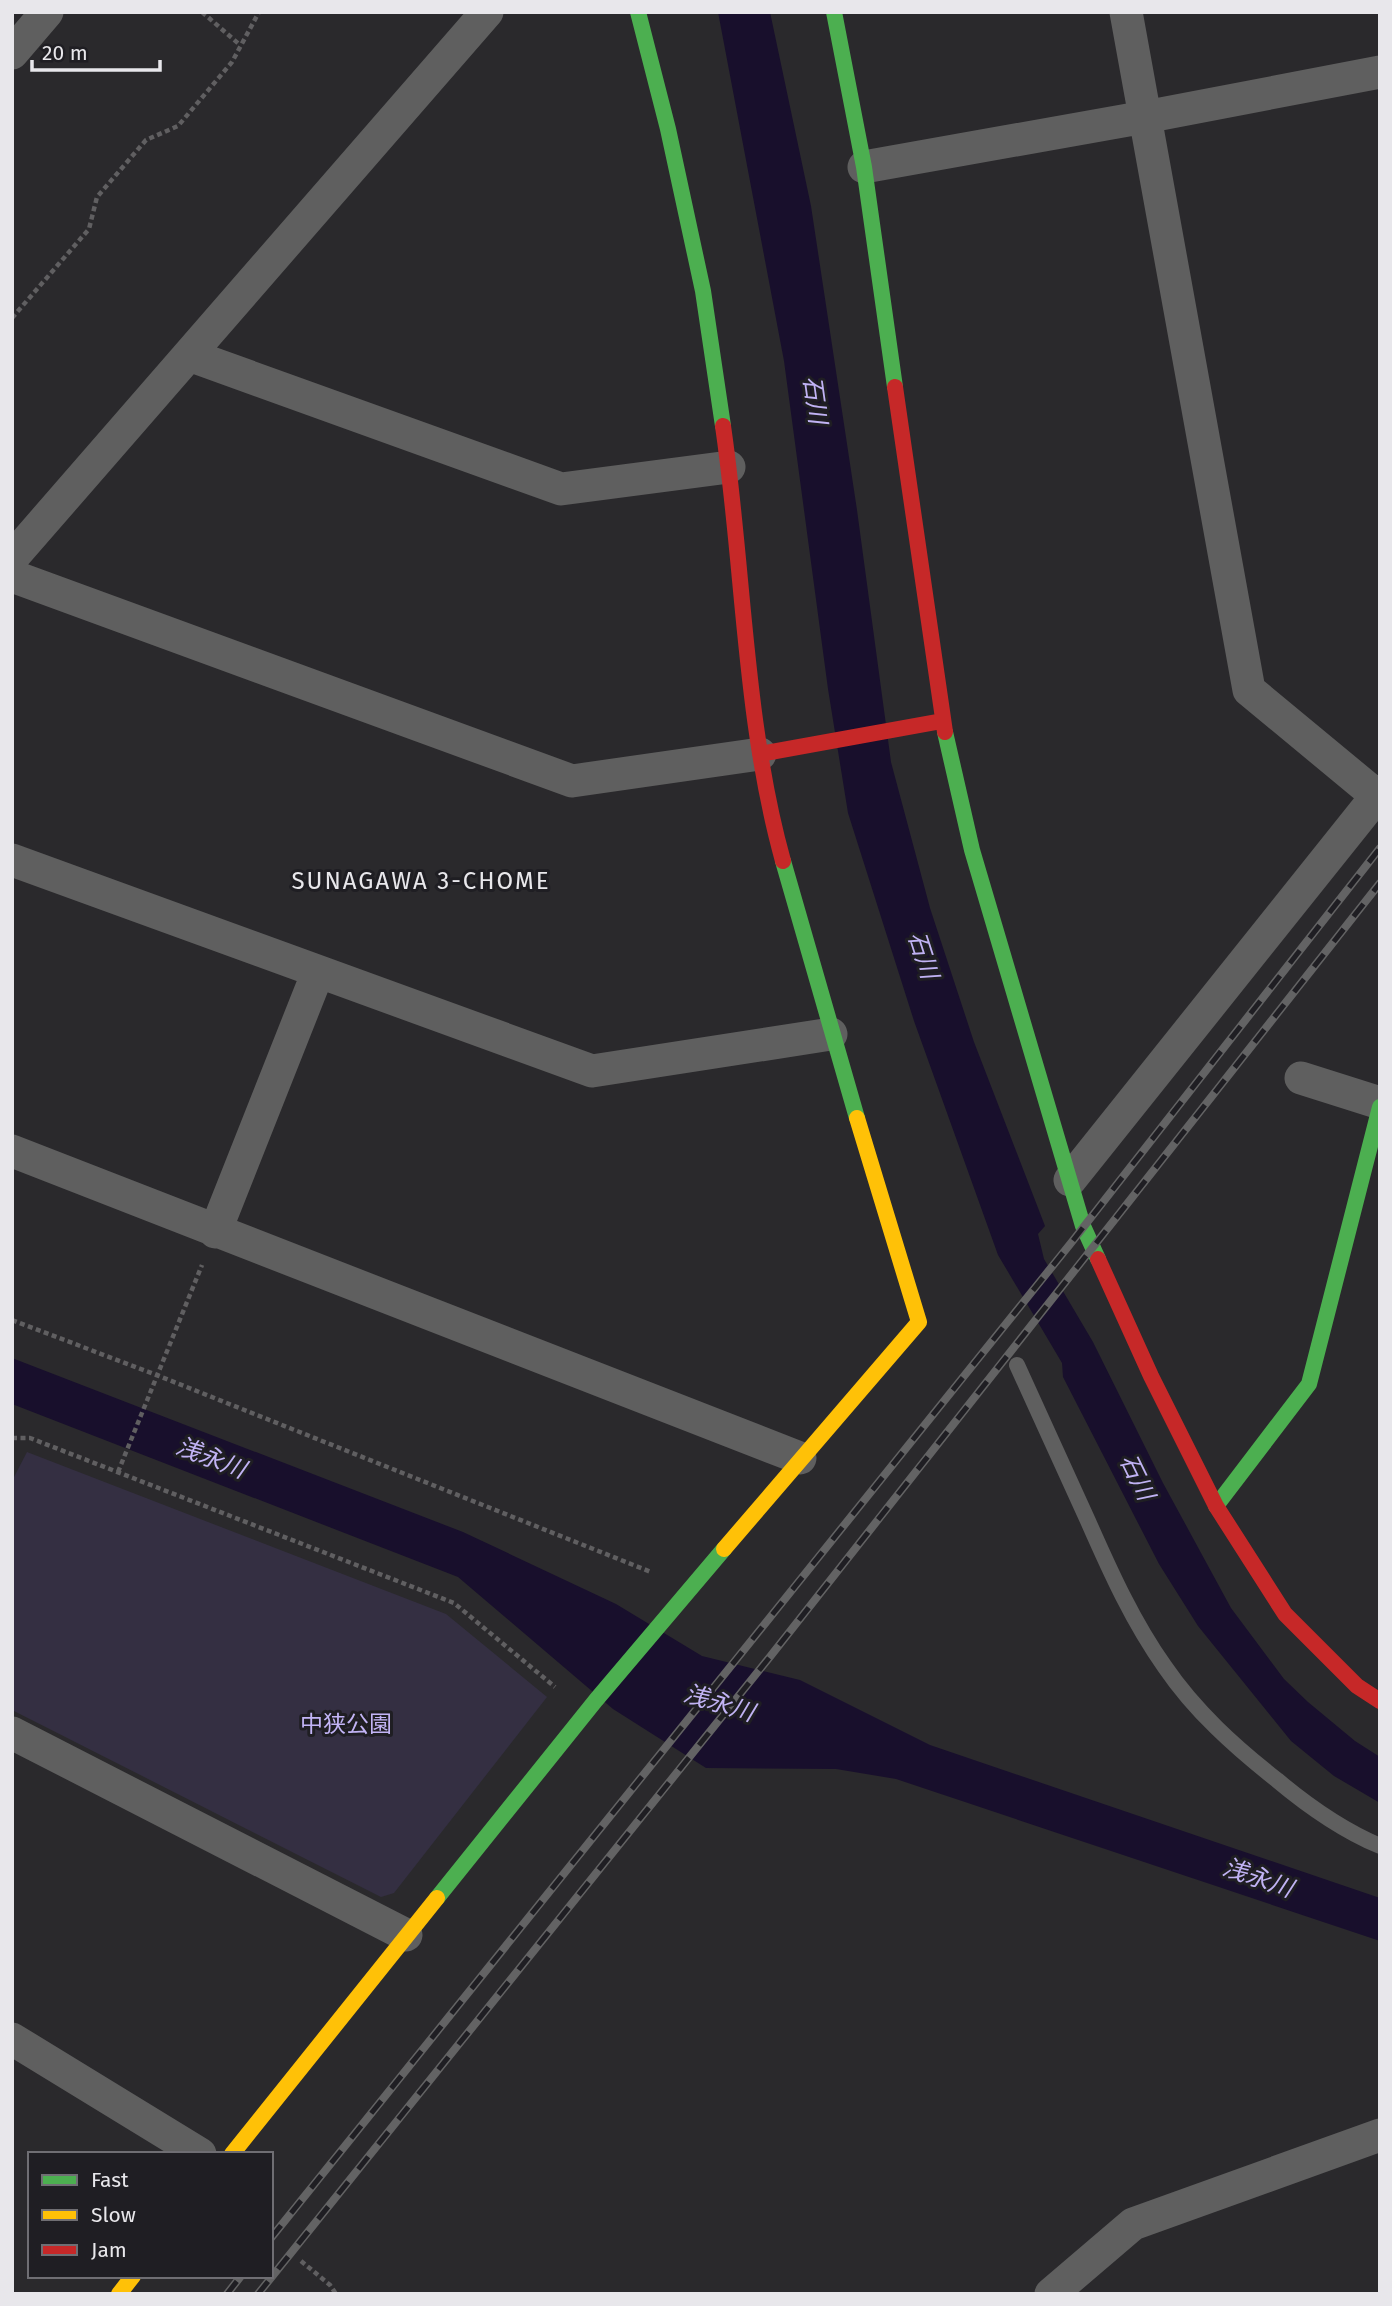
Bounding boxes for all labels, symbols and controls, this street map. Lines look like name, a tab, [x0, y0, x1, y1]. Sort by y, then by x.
scale bar	[32, 28, 159, 72]
text: 20 m	[42, 40, 88, 66]
water label: 石川	[798, 374, 833, 429]
district label: SUNAGAWA 3-CHOME	[291, 867, 551, 895]
water label: 石川	[902, 928, 945, 985]
water label: 浅永川	[172, 1432, 252, 1485]
water label: 石川	[1114, 1449, 1161, 1507]
water label: 浅永川	[680, 1679, 760, 1728]
park label: 中狭公園	[300, 1710, 392, 1738]
water label: 浅永川	[1219, 1853, 1299, 1904]
legend	[28, 2152, 273, 2278]
text: Fast	[91, 2167, 129, 2193]
text: Slow	[91, 2202, 136, 2228]
text: Jam	[91, 2237, 127, 2263]

